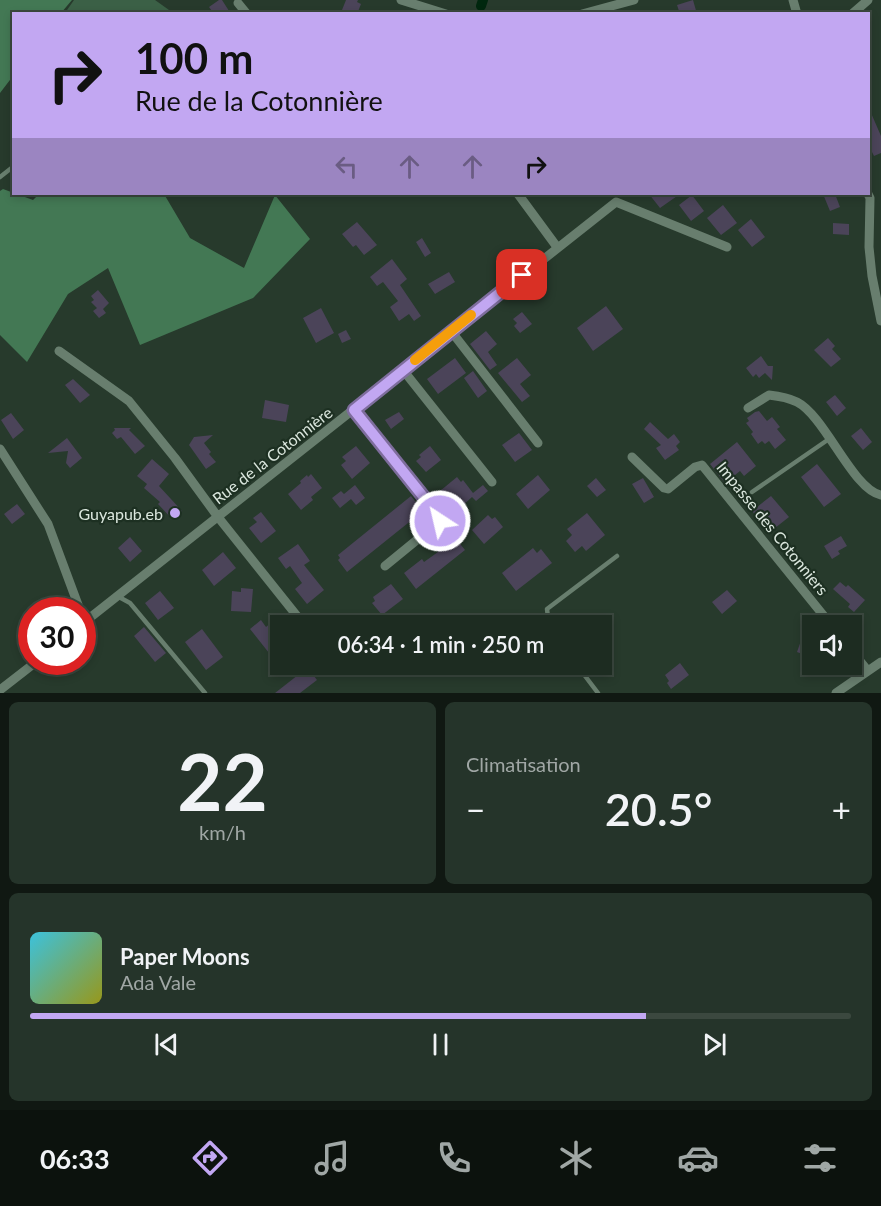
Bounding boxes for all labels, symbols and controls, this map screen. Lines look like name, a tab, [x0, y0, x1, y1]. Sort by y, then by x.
text: 100 m	[135, 33, 253, 83]
icon: right	[36, 36, 114, 114]
text: Rue de la Cotonnière	[135, 84, 383, 117]
icon: left	[330, 150, 363, 183]
icon: ahead	[393, 150, 426, 183]
icon: ahead	[456, 150, 489, 183]
icon: right	[519, 150, 552, 183]
pin	[496, 249, 547, 300]
icon: arrive	[505, 258, 538, 291]
street label: Rue de la Cotonnière	[208, 402, 336, 508]
street label: Impasse des Cotonniers	[713, 457, 833, 599]
position arrow	[408, 489, 472, 553]
place label: Guyapub.eb	[78, 504, 163, 523]
marker: Guyapub.eb	[168, 506, 182, 520]
speed limit sign: 30	[18, 597, 96, 675]
map controls	[802, 615, 862, 675]
button: sound	[802, 615, 862, 675]
text: 06:34 · 1 min · 250 m	[338, 631, 544, 658]
text: 22	[177, 734, 268, 828]
text: Climatisation	[466, 752, 581, 776]
text: 20.5°	[605, 782, 712, 836]
text: −	[466, 789, 485, 829]
text: +	[832, 789, 851, 829]
text: km/h	[199, 820, 246, 844]
text: Paper Moons	[120, 943, 250, 970]
text: Ada Vale	[120, 970, 196, 994]
icon: previous	[150, 1028, 183, 1061]
icon: pause	[424, 1028, 457, 1061]
icon: next	[698, 1028, 731, 1061]
icon: directions	[189, 1137, 231, 1179]
icon: music	[311, 1137, 353, 1179]
icon: phone	[433, 1137, 475, 1179]
icon: climate	[555, 1137, 597, 1179]
icon: car	[677, 1137, 719, 1179]
icon: filters	[799, 1137, 841, 1179]
text: 06:33	[40, 1142, 110, 1175]

